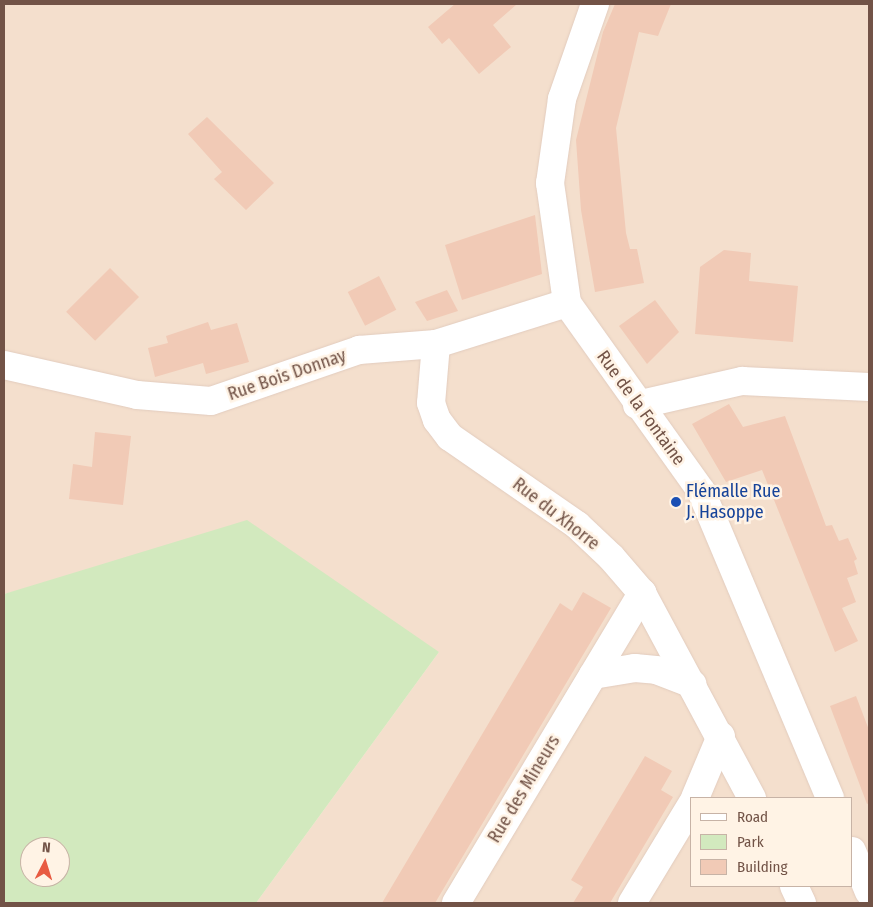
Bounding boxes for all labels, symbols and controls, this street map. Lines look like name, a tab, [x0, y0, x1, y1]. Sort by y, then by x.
street label: Rue Bois Donnay	[225, 345, 349, 405]
street label: Rue de la Fontaine	[592, 346, 690, 470]
street label: Rue du Xhorre	[508, 473, 604, 555]
place label: Flémalle Rue J. Hasoppe	[686, 481, 780, 524]
marker: Flémalle Rue J. Hasoppe	[670, 496, 682, 508]
street label: Rue des Mineurs	[483, 731, 565, 847]
legend	[690, 797, 853, 887]
text: Road	[737, 808, 768, 826]
text: Park	[737, 833, 764, 851]
north arrow	[20, 837, 70, 887]
text: N	[41, 839, 51, 856]
text: Building	[737, 858, 788, 876]

